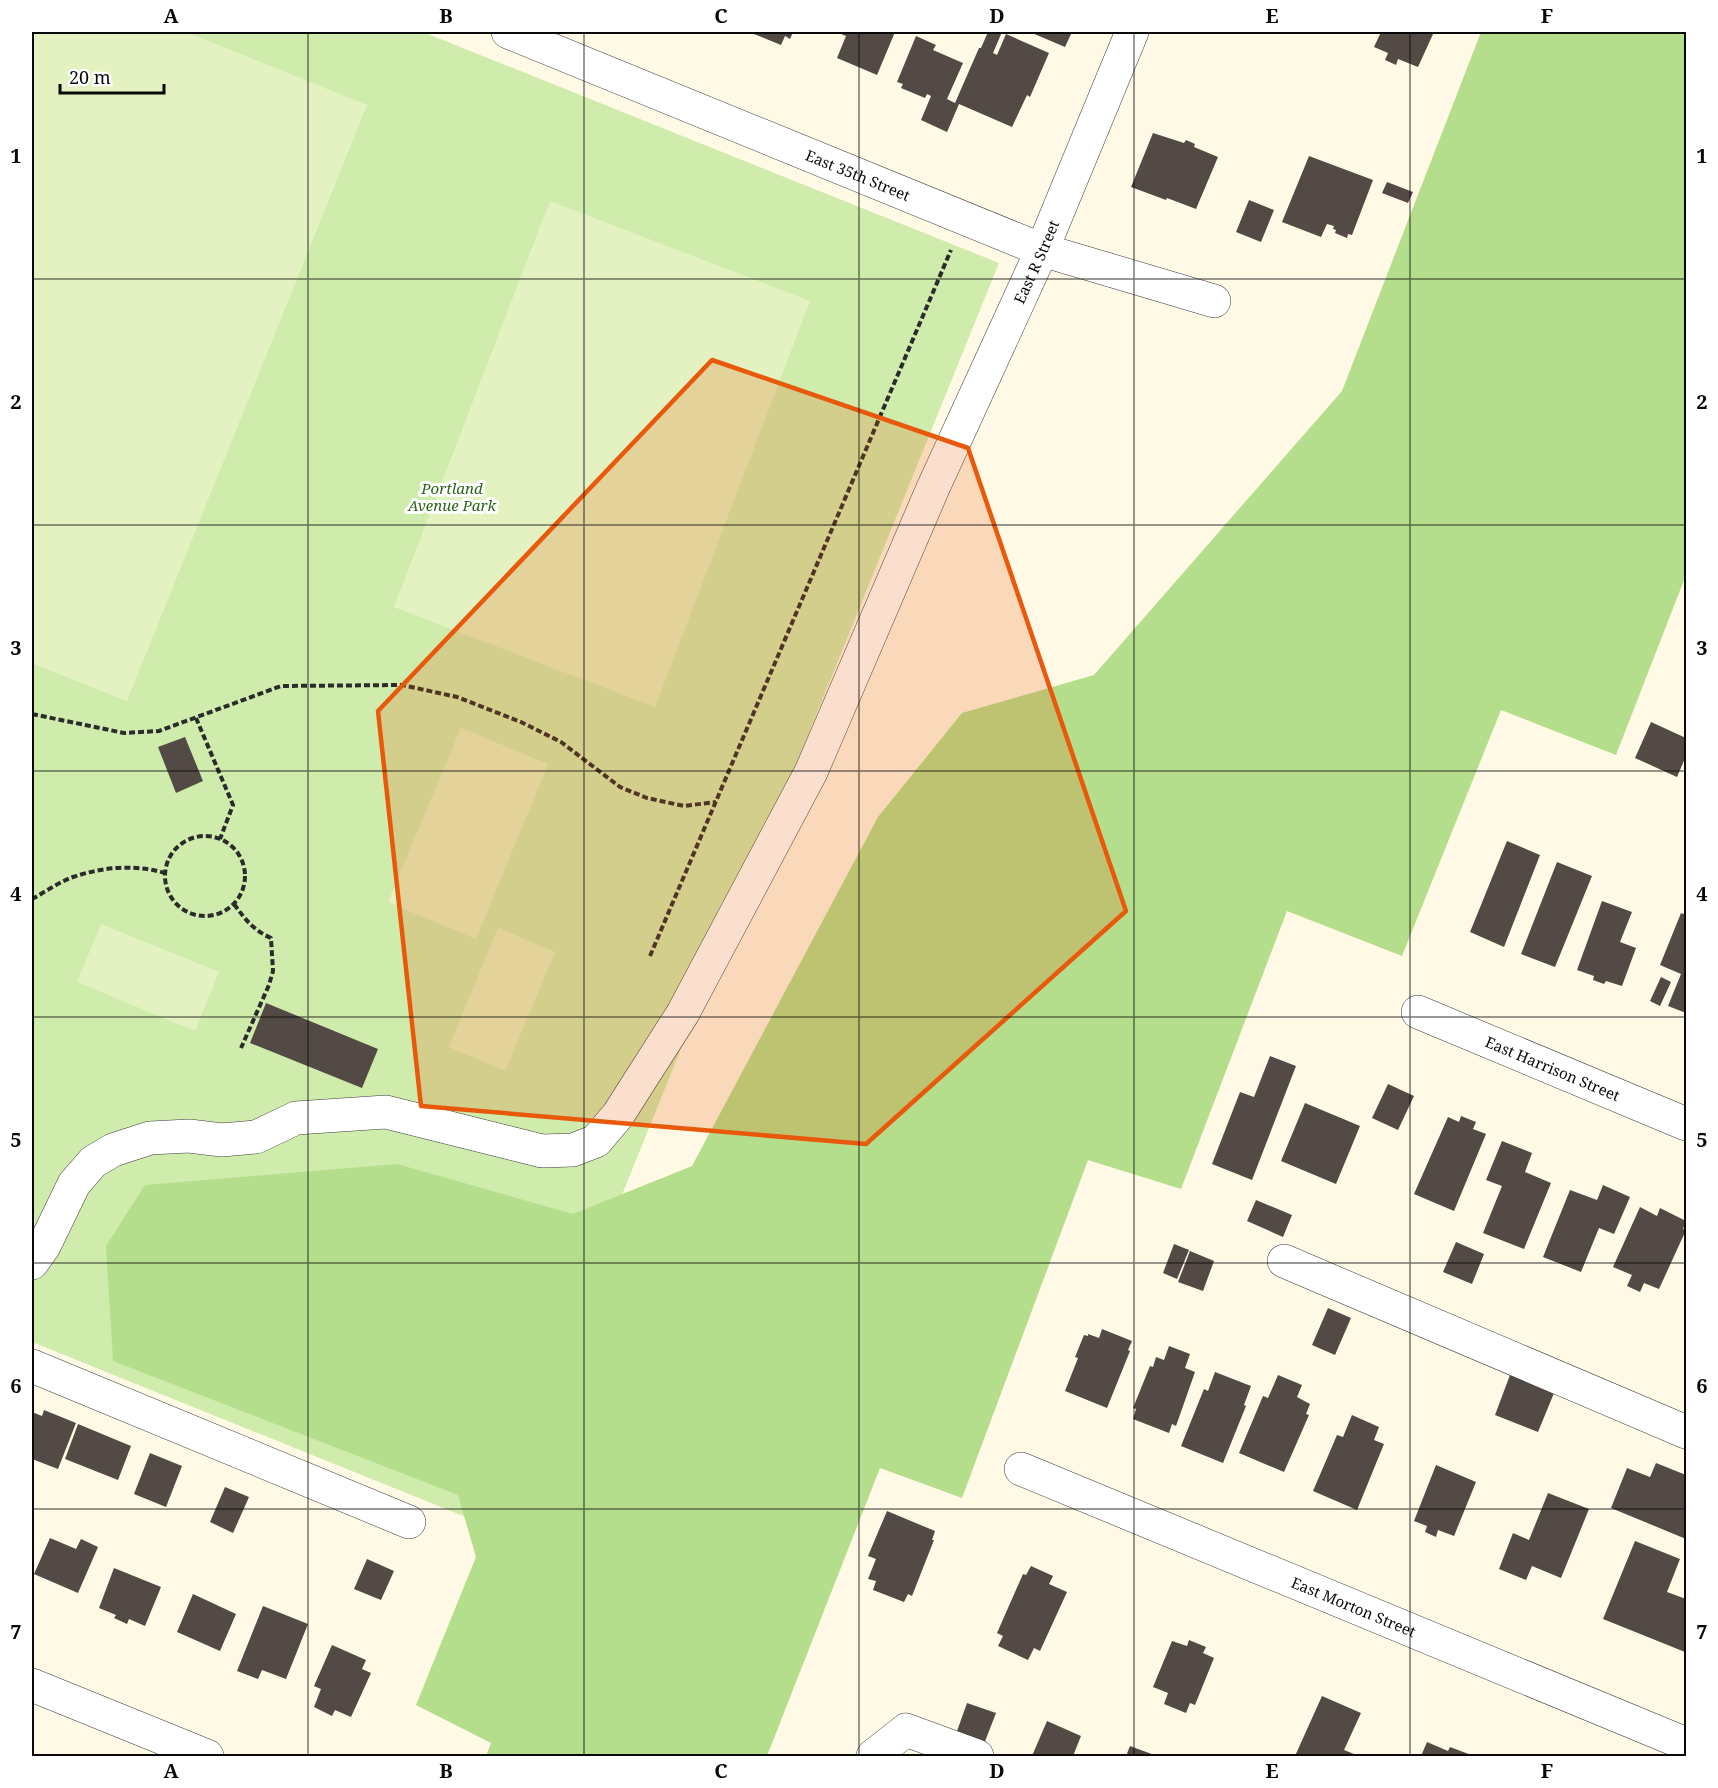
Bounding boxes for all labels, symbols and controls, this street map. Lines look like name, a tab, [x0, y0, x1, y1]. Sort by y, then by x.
text: A	[163, 2, 179, 29]
text: B	[439, 2, 453, 29]
text: C	[714, 2, 728, 29]
text: D	[989, 2, 1005, 29]
text: E	[1265, 2, 1279, 29]
text: F	[1541, 2, 1553, 29]
scale bar	[60, 57, 164, 95]
text: 20 m	[69, 65, 111, 89]
text: 1	[10, 142, 22, 169]
text: 1	[1696, 142, 1708, 169]
street label: East 35th Street	[803, 145, 913, 205]
street label: East R Street	[1009, 217, 1063, 307]
text: 2	[10, 388, 22, 415]
text: 2	[1696, 388, 1708, 415]
park label: Portland Avenue Park	[407, 478, 496, 515]
text: 3	[10, 634, 22, 661]
text: 3	[1696, 634, 1708, 661]
text: 4	[10, 880, 22, 907]
text: 4	[1696, 880, 1708, 907]
street label: East Harrison Street	[1482, 1031, 1623, 1105]
text: 5	[10, 1126, 22, 1153]
text: 5	[1696, 1126, 1708, 1153]
text: 6	[10, 1372, 22, 1399]
text: 6	[1696, 1372, 1708, 1399]
street label: East Morton Street	[1288, 1572, 1419, 1641]
text: 7	[10, 1618, 22, 1645]
text: 7	[1696, 1618, 1708, 1645]
text: A	[163, 1757, 179, 1784]
text: B	[439, 1757, 453, 1784]
text: C	[714, 1757, 728, 1784]
text: D	[989, 1757, 1005, 1784]
text: E	[1265, 1757, 1279, 1784]
text: F	[1541, 1757, 1553, 1784]

